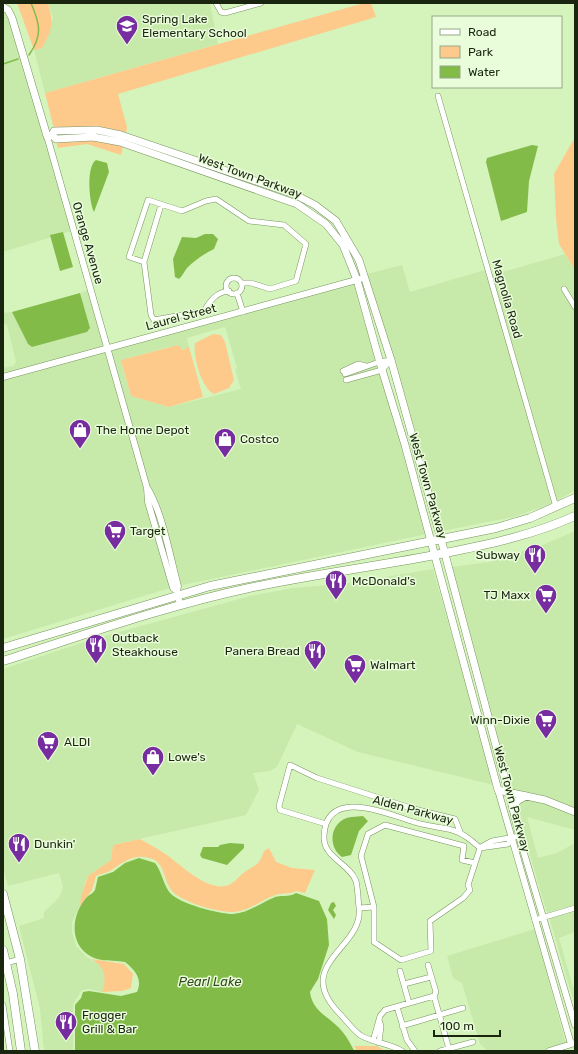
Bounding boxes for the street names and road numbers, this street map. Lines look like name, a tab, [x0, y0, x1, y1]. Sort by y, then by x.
street label: West Town Parkway	[196, 151, 304, 201]
street label: Orange Avenue	[70, 200, 107, 286]
street label: Magnolia Road	[489, 258, 525, 340]
street label: Laurel Street	[144, 301, 218, 333]
street label: West Town Parkway	[406, 431, 450, 541]
street label: West Town Parkway	[491, 744, 533, 854]
street label: Alden Parkway	[371, 793, 455, 828]

